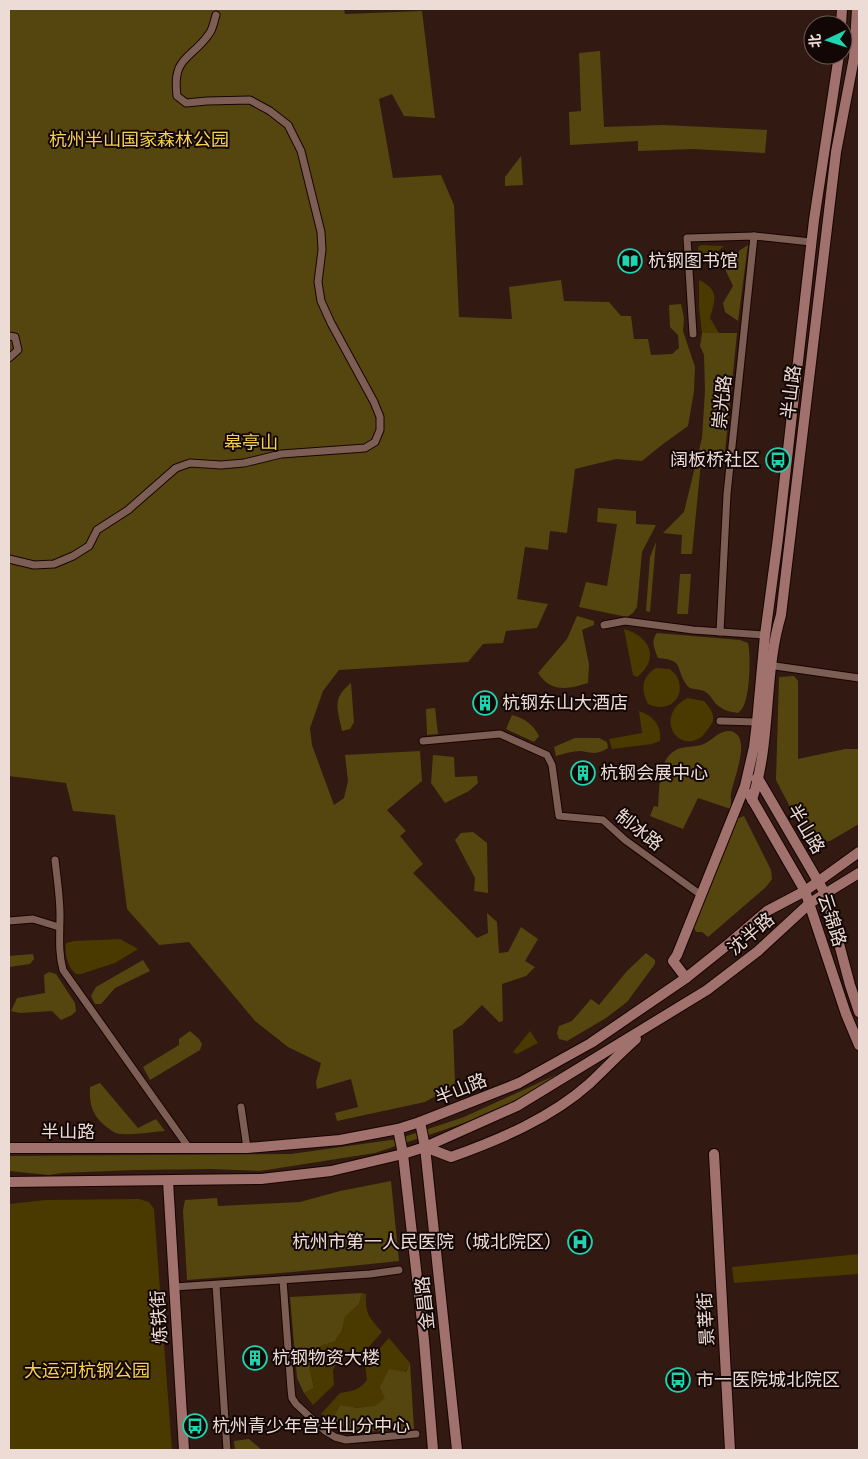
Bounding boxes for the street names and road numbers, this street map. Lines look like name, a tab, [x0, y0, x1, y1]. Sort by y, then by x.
street label: 半山路	[776, 364, 805, 420]
street label: 崇光路	[707, 374, 736, 430]
street label: 半山路	[783, 800, 830, 858]
street label: 制冰路	[611, 804, 668, 855]
street label: 云锦路	[813, 891, 852, 949]
street label: 沈半路	[723, 907, 779, 960]
street label: 半山路	[431, 1068, 490, 1109]
street label: 半山路	[41, 1120, 95, 1143]
street label: 金昌路	[410, 1275, 439, 1331]
street label: 炼铁街	[146, 1289, 171, 1345]
street label: 景莘街	[693, 1291, 718, 1347]

